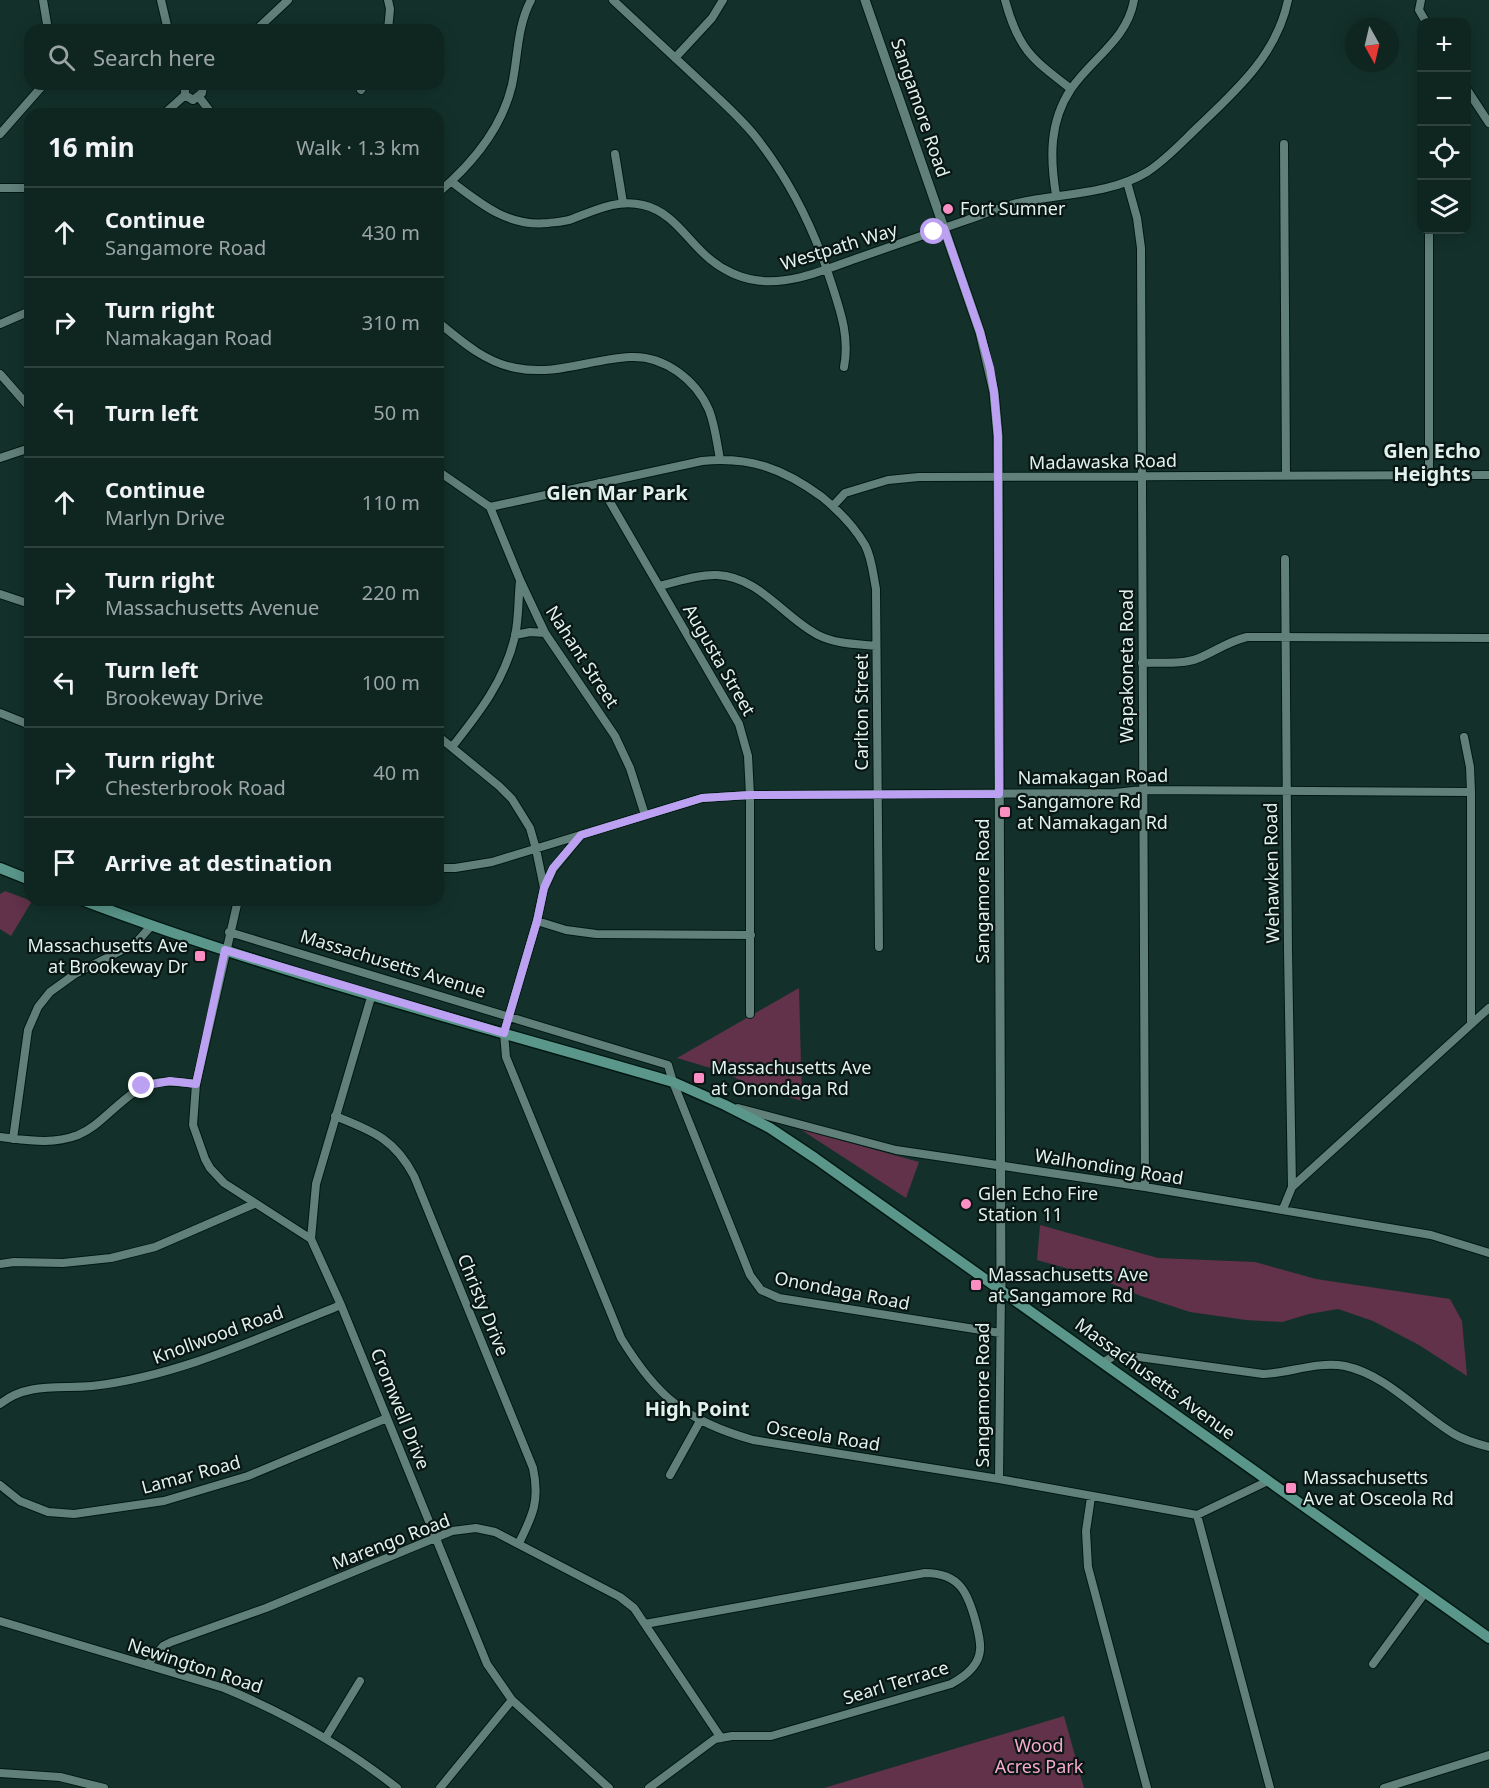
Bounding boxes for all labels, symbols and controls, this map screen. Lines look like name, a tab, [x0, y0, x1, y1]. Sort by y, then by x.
north arrow	[1345, 18, 1399, 72]
map controls	[1417, 18, 1471, 234]
button: +	[1417, 18, 1471, 72]
search box	[24, 24, 444, 90]
street label: Sangamore Road	[886, 35, 956, 180]
icon: search	[45, 41, 78, 74]
text: Search here	[93, 42, 215, 72]
button: −	[1417, 72, 1471, 126]
button: locate	[1417, 126, 1471, 180]
text: 16 min	[48, 129, 135, 165]
text: Walk · 1.3 km	[296, 134, 420, 161]
button: layers	[1417, 180, 1471, 234]
place label: Fort Sumner	[960, 196, 1066, 220]
marker: Fort Sumner	[941, 202, 955, 216]
text: Continue	[105, 204, 205, 234]
icon: ahead	[48, 216, 81, 249]
street label: Westpath Way	[777, 217, 901, 275]
route start	[920, 218, 946, 244]
text: 430 m	[362, 219, 420, 246]
text: Sangamore Road	[105, 234, 266, 261]
text: Turn right	[105, 294, 215, 324]
icon: right	[48, 306, 81, 339]
text: 310 m	[362, 309, 420, 336]
text: Namakagan Road	[105, 324, 272, 351]
icon: left	[48, 396, 81, 429]
text: Turn left	[105, 397, 199, 427]
text: 50 m	[373, 399, 420, 426]
district label: Glen Echo Heights	[1383, 437, 1481, 487]
street label: Madawaska Road	[1029, 448, 1177, 474]
text: Continue	[105, 474, 205, 504]
district label: Glen Mar Park	[546, 479, 688, 506]
icon: ahead	[48, 486, 81, 519]
text: 110 m	[362, 489, 420, 516]
text: Marlyn Drive	[105, 504, 225, 531]
text: Turn right	[105, 564, 215, 594]
icon: right	[48, 576, 81, 609]
text: 220 m	[362, 579, 420, 606]
street label: Wapakoneta Road	[1114, 589, 1138, 743]
text: Massachusetts Avenue	[105, 594, 319, 621]
street label: Augusta Street	[678, 599, 762, 720]
street label: Nahant Street	[541, 601, 625, 713]
street label: Carlton Street	[849, 653, 873, 771]
text: Turn left	[105, 654, 199, 684]
icon: left	[48, 666, 81, 699]
text: 100 m	[362, 669, 420, 696]
text: Brookeway Drive	[105, 684, 263, 711]
text: Turn right	[105, 744, 215, 774]
icon: right	[48, 756, 81, 789]
text: 40 m	[373, 759, 420, 786]
street label: Namakagan Road	[1017, 763, 1169, 789]
text: Chesterbrook Road	[105, 774, 286, 801]
place label: Sangamore Rd at Namakagan Rd	[1017, 789, 1168, 834]
street label: Wehawken Road	[1258, 802, 1284, 944]
marker: Sangamore Rd at Namakagan Rd	[998, 805, 1012, 819]
street label: Sangamore Road	[970, 818, 994, 964]
icon: arrive	[48, 846, 81, 879]
text: Arrive at destination	[105, 847, 332, 877]
street label: Massachusetts Avenue	[298, 923, 489, 1003]
place label: Massachusetts Ave at Brookeway Dr	[27, 933, 189, 978]
marker: Massachusetts Ave at Brookeway Dr	[193, 949, 207, 963]
place label: Massachusetts Ave at Onondaga Rd	[711, 1055, 872, 1100]
marker: Massachusetts Ave at Onondaga Rd	[692, 1071, 706, 1085]
route end	[128, 1072, 154, 1098]
street label: Walhonding Road	[1033, 1142, 1185, 1190]
place label: Glen Echo Fire Station 11	[978, 1181, 1098, 1226]
marker: Glen Echo Fire Station 11	[959, 1197, 973, 1211]
street label: Christy Drive	[453, 1250, 515, 1359]
place label: Massachusetts Ave at Sangamore Rd	[988, 1262, 1149, 1307]
street label: Onondaga Road	[772, 1265, 912, 1315]
marker: Massachusetts Ave at Sangamore Rd	[969, 1278, 983, 1292]
street label: Knollwood Road	[149, 1299, 286, 1369]
street label: Massachusetts Avenue	[1070, 1312, 1241, 1445]
street label: Sangamore Road	[970, 1322, 994, 1468]
street label: Cromwell Drive	[366, 1344, 436, 1473]
district label: High Point	[645, 1395, 750, 1422]
street label: Osceola Road	[764, 1414, 882, 1456]
street label: Lamar Road	[138, 1449, 243, 1499]
place label: Massachusetts Ave at Osceola Rd	[1303, 1465, 1454, 1510]
marker: Massachusetts Ave at Osceola Rd	[1284, 1481, 1298, 1495]
street label: Marengo Road	[328, 1508, 453, 1575]
street label: Newington Road	[125, 1632, 266, 1698]
street label: Searl Terrace	[840, 1655, 951, 1709]
park label: Wood Acres Park	[995, 1733, 1084, 1778]

